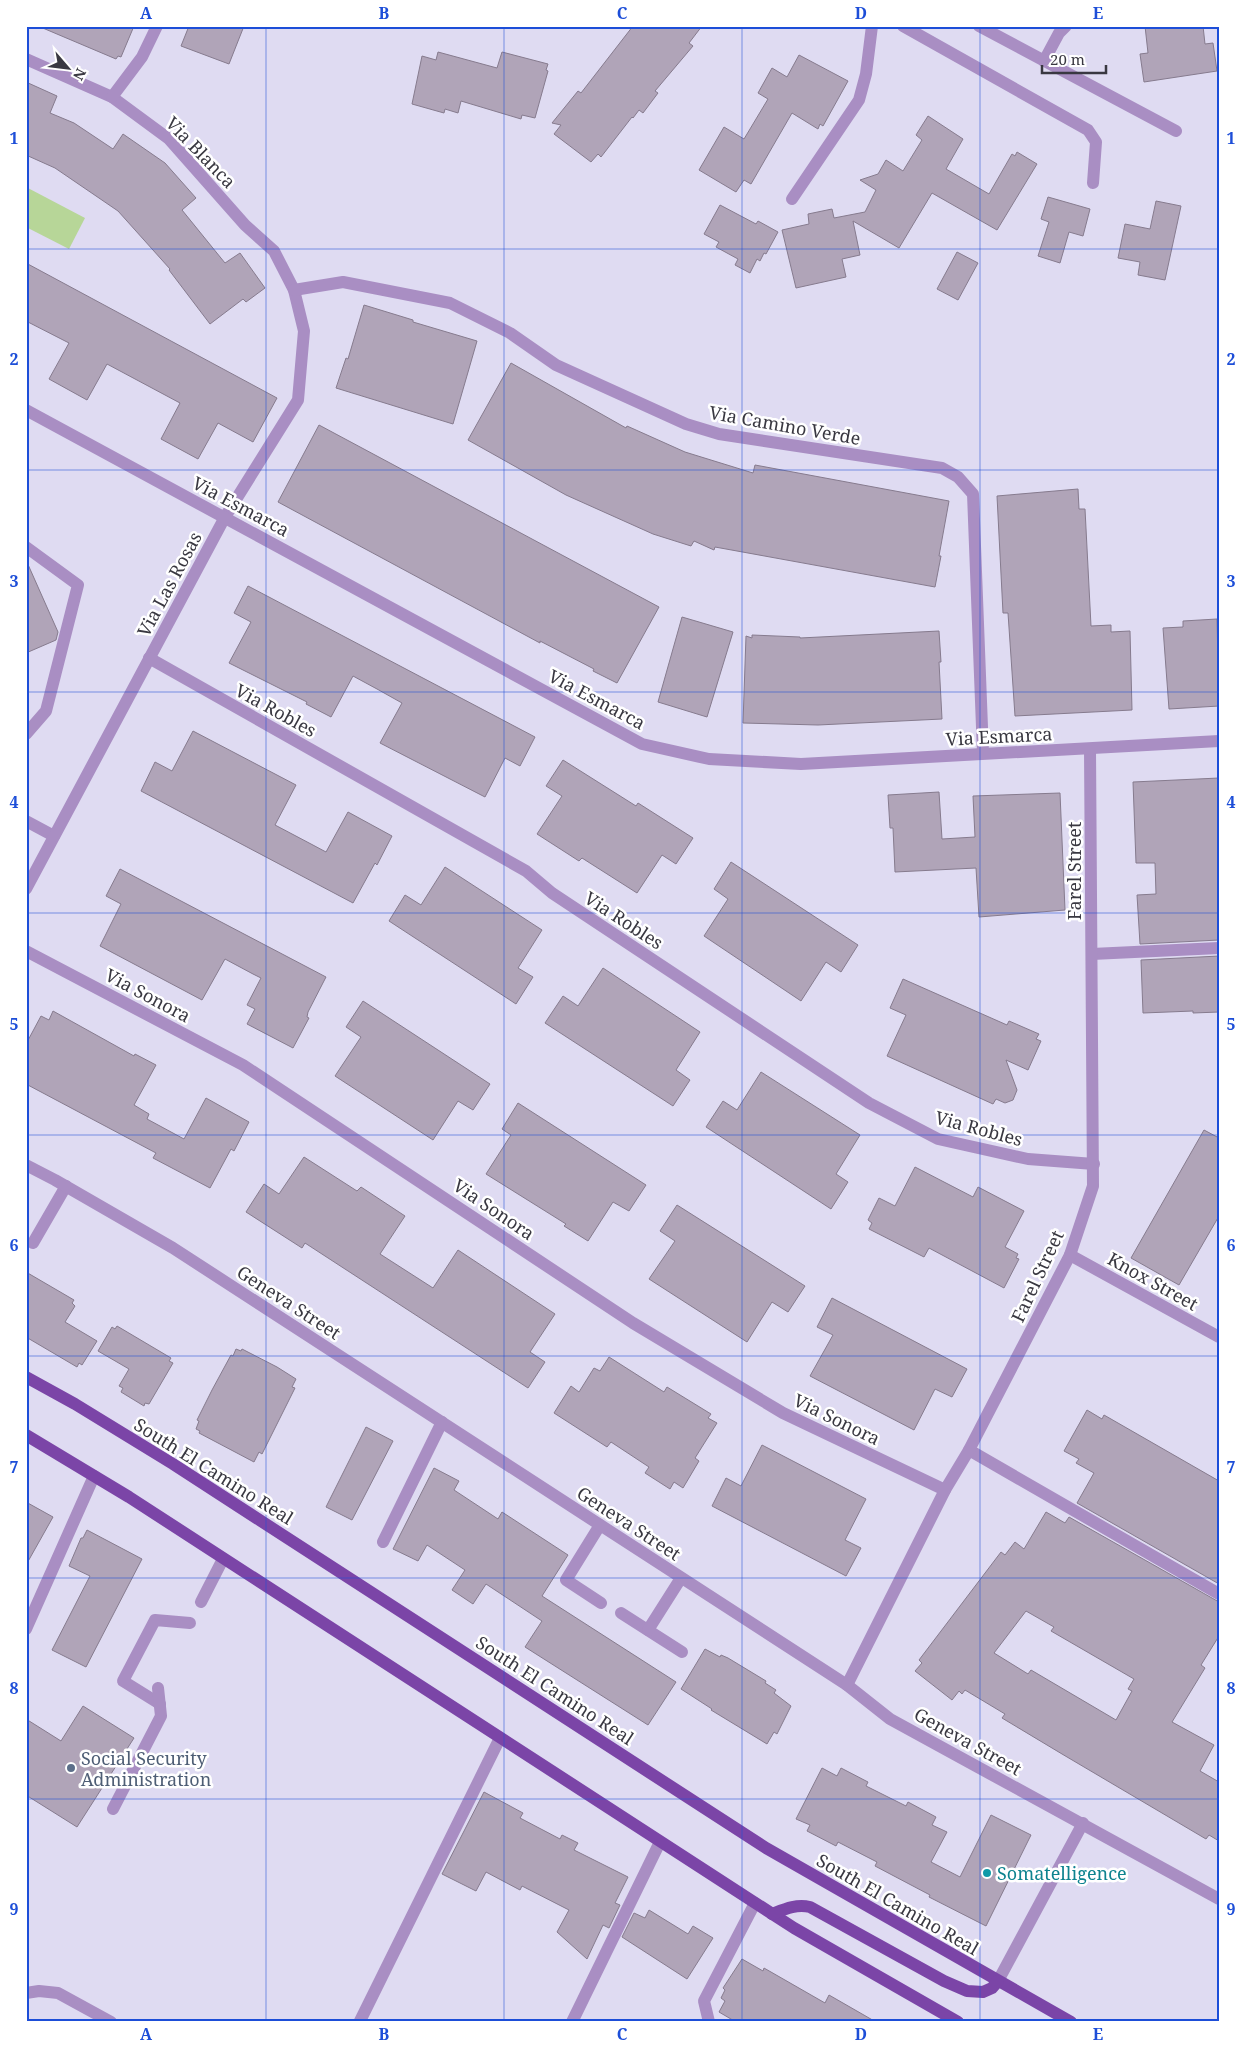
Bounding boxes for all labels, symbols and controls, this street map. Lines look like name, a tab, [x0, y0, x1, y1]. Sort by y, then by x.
text: A	[140, 2, 153, 24]
text: B	[379, 2, 390, 24]
text: C	[617, 2, 628, 24]
text: D	[855, 2, 867, 24]
text: E	[1093, 2, 1103, 24]
north arrow	[42, 42, 92, 92]
scale bar	[1042, 42, 1106, 74]
text: 20 m	[1050, 49, 1085, 69]
text: N	[69, 65, 91, 84]
street label: Via Blanca	[161, 111, 241, 193]
text: 1	[9, 127, 19, 149]
text: 1	[1226, 127, 1236, 149]
text: 2	[9, 348, 19, 370]
text: 2	[1226, 348, 1236, 370]
street label: Via Camino Verde	[707, 400, 863, 450]
street label: Via Esmarca	[188, 470, 294, 542]
street label: Via Las Rosas	[131, 527, 207, 641]
text: 3	[9, 570, 19, 592]
text: 3	[1226, 570, 1236, 592]
street label: Via Esmarca	[544, 663, 650, 735]
street label: Via Robles	[231, 678, 321, 742]
street label: Via Esmarca	[945, 721, 1053, 751]
text: 4	[9, 791, 19, 813]
text: 4	[1226, 791, 1236, 813]
street label: Farel Street	[1062, 822, 1086, 920]
street label: Via Robles	[580, 886, 668, 954]
street label: Via Sonora	[101, 963, 195, 1027]
text: 5	[9, 1013, 19, 1035]
text: 5	[1226, 1013, 1236, 1035]
street label: Via Robles	[933, 1105, 1025, 1151]
street label: Via Sonora	[449, 1173, 539, 1245]
street label: Farel Street	[1005, 1226, 1069, 1326]
text: 6	[9, 1234, 19, 1256]
text: 6	[1226, 1234, 1236, 1256]
street label: Knox Street	[1103, 1246, 1203, 1316]
street label: Geneva Street	[232, 1259, 346, 1345]
street label: Via Sonora	[790, 1388, 884, 1450]
street label: South El Camino Real	[130, 1412, 298, 1530]
text: 7	[9, 1456, 19, 1478]
text: 7	[1226, 1456, 1236, 1478]
street label: Geneva Street	[572, 1480, 686, 1566]
street label: South El Camino Real	[472, 1630, 639, 1750]
text: 8	[9, 1677, 19, 1699]
text: 8	[1226, 1677, 1236, 1699]
street label: Geneva Street	[910, 1702, 1026, 1780]
place label: Social Security Administration	[81, 1746, 212, 1791]
marker: Social Security Administration	[65, 1762, 77, 1774]
street label: South El Camino Real	[813, 1848, 984, 1960]
place label: Somatelligence	[997, 1861, 1127, 1885]
marker: Somatelligence	[981, 1867, 993, 1879]
text: 9	[9, 1898, 19, 1920]
text: 9	[1226, 1898, 1236, 1920]
text: A	[140, 2023, 153, 2045]
text: B	[379, 2023, 390, 2045]
text: C	[617, 2023, 628, 2045]
text: D	[855, 2023, 867, 2045]
text: E	[1093, 2023, 1103, 2045]

